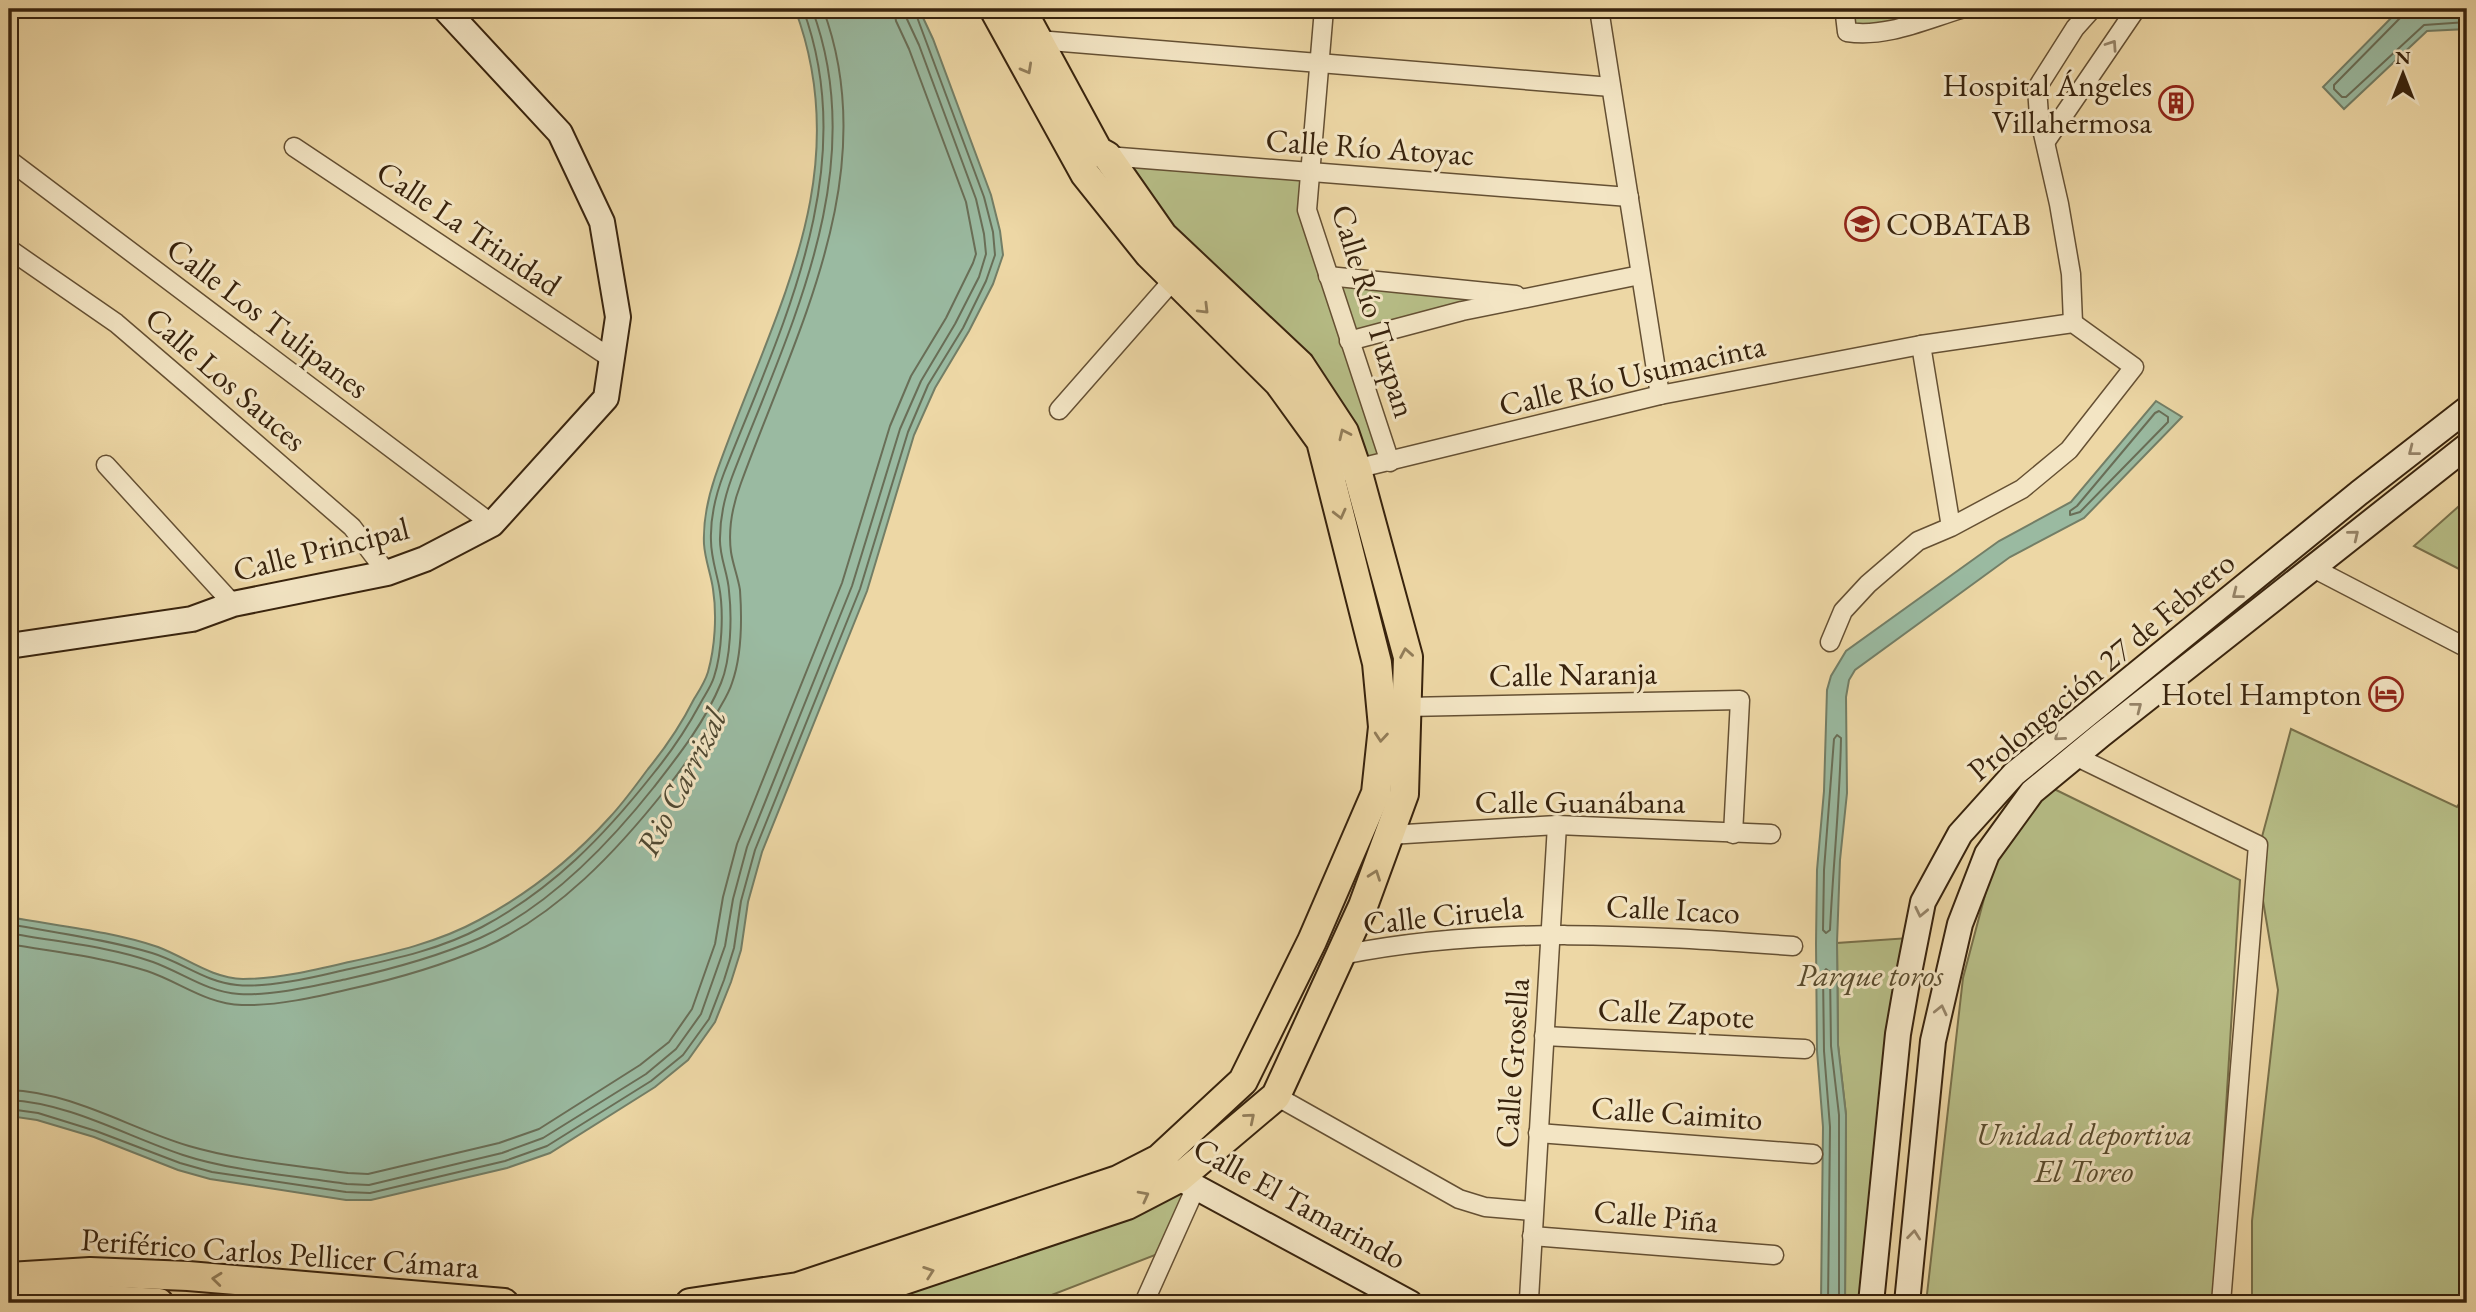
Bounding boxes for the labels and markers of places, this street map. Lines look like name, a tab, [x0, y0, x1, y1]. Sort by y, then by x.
place label: Hospital Ángeles Villahermosa	[1943, 64, 2152, 143]
building icon: Hospital Ángeles Villahermosa	[2157, 84, 2195, 122]
place label: COBATAB	[1886, 203, 2031, 245]
school or university icon: COBATAB	[1843, 205, 1881, 243]
place label: Hotel Hampton	[2161, 673, 2362, 715]
hotel icon: Hotel Hampton	[2367, 675, 2405, 713]

